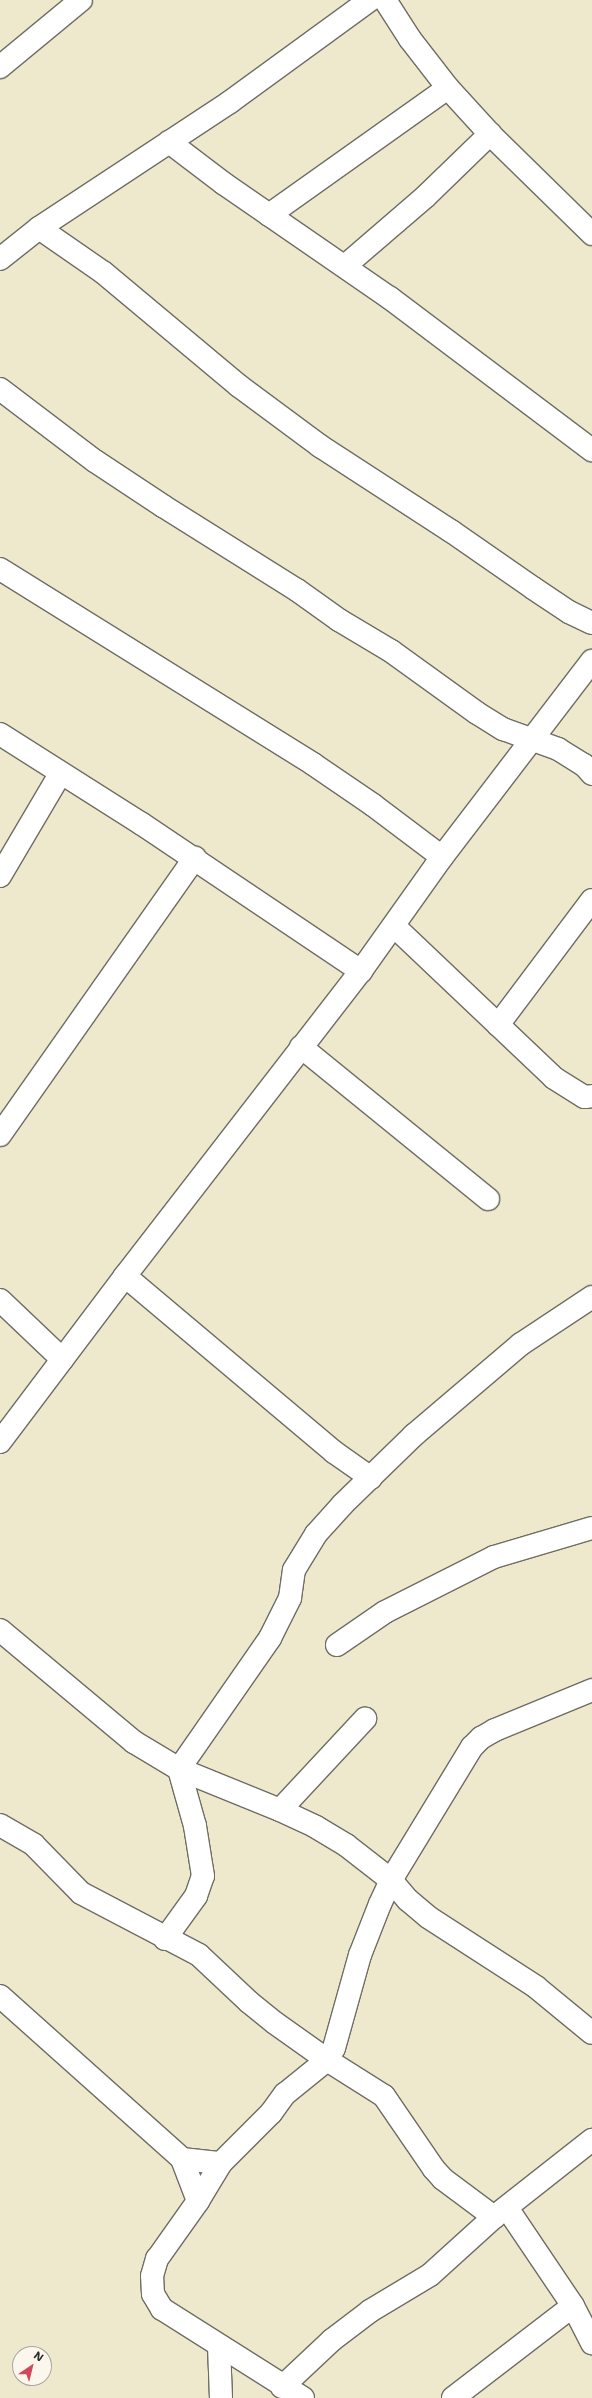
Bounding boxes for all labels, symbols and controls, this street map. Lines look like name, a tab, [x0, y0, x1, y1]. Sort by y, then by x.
north arrow	[12, 2346, 52, 2386]
text: N	[31, 2348, 46, 2365]

